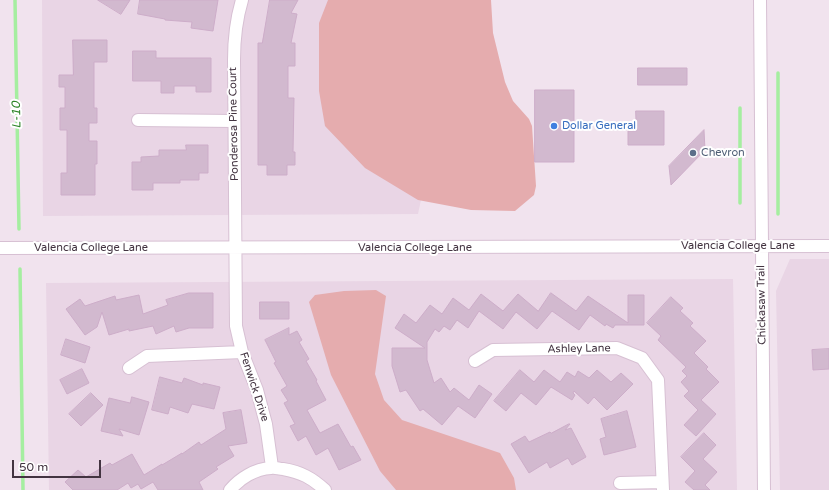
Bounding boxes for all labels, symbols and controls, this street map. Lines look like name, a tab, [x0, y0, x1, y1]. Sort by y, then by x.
street label: Ponderosa Pine Court	[226, 67, 242, 181]
water label: L-10	[10, 101, 24, 129]
place label: Dollar General	[562, 119, 636, 133]
marker: Dollar General	[549, 121, 559, 131]
place label: Chevron	[701, 146, 745, 160]
marker: Chevron	[688, 148, 698, 158]
street label: Valencia College Lane	[681, 239, 795, 253]
street label: Valencia College Lane	[34, 241, 148, 255]
street label: Valencia College Lane	[358, 241, 472, 255]
street label: Chickasaw Trail	[755, 265, 769, 345]
street label: Ashley Lane	[547, 342, 611, 356]
street label: Fenwick Drive	[237, 351, 271, 423]
scale bar	[14, 452, 103, 478]
text: 50 m	[19, 460, 48, 474]

